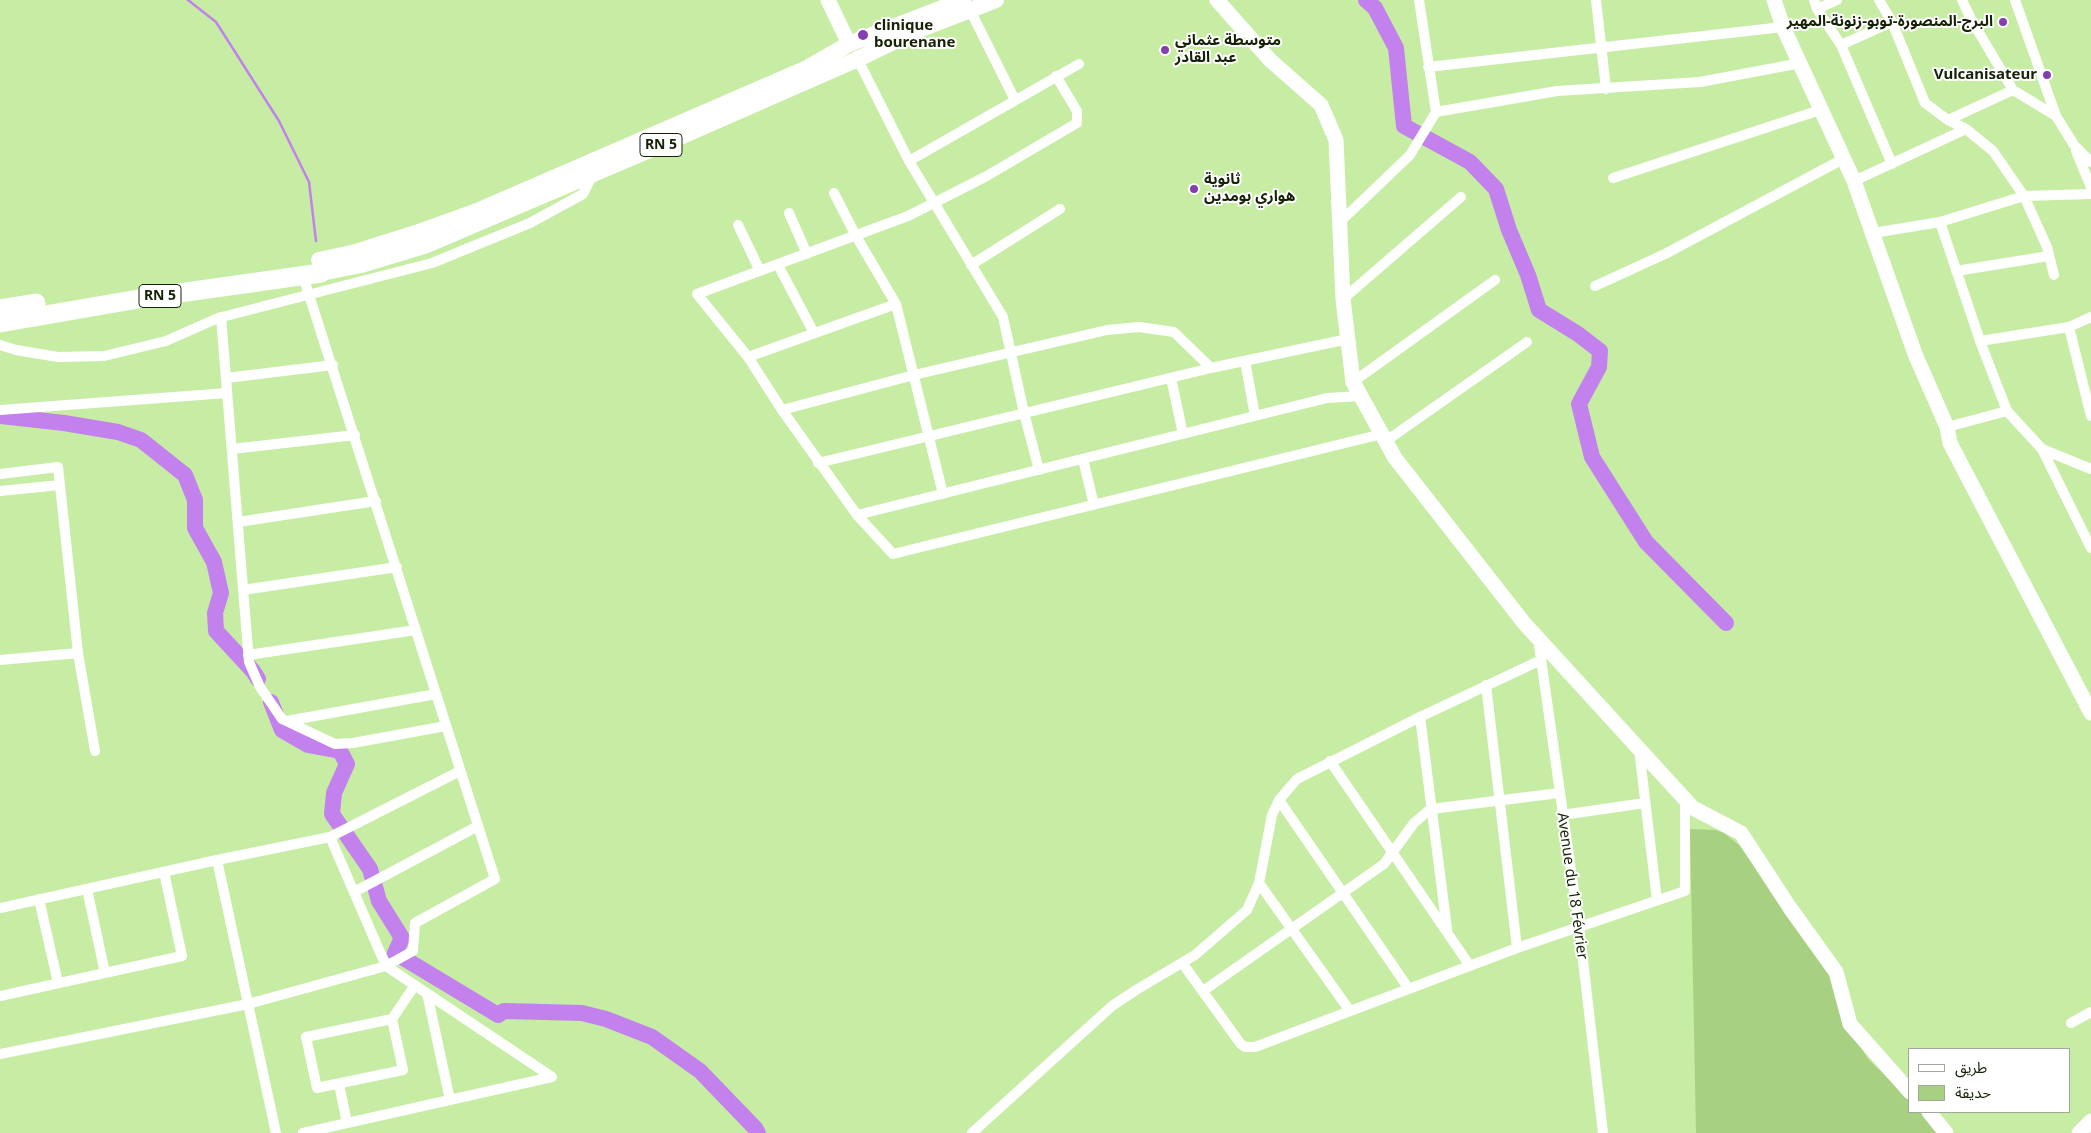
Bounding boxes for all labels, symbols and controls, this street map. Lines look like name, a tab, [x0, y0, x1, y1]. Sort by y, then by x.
place label: البرج-المنصورة-توبو-زنونة-المهير	[1787, 13, 1993, 31]
marker: البرج-المنصورة-توبو-زنونة-المهير	[1997, 16, 2009, 28]
place label: clinique bourenane	[874, 17, 955, 52]
marker: clinique bourenane	[856, 28, 870, 42]
place label: متوسطة عثماني عبد القادر	[1175, 32, 1281, 67]
marker: متوسطة عثماني عبد القادر	[1159, 44, 1171, 56]
place label: Vulcanisateur	[1934, 66, 2037, 84]
marker: Vulcanisateur	[2041, 69, 2053, 81]
road number: RN 5	[640, 134, 682, 156]
place label: ثانوية هواري بومدين	[1204, 171, 1295, 206]
marker: ثانوية هواري بومدين	[1188, 183, 1200, 195]
road number: RN 5	[139, 284, 181, 308]
street label: Avenue du 18 Février	[1553, 811, 1591, 961]
legend	[1908, 1048, 2071, 1113]
text: طريق	[1955, 1057, 1987, 1077]
text: حديقة	[1955, 1082, 1991, 1102]

